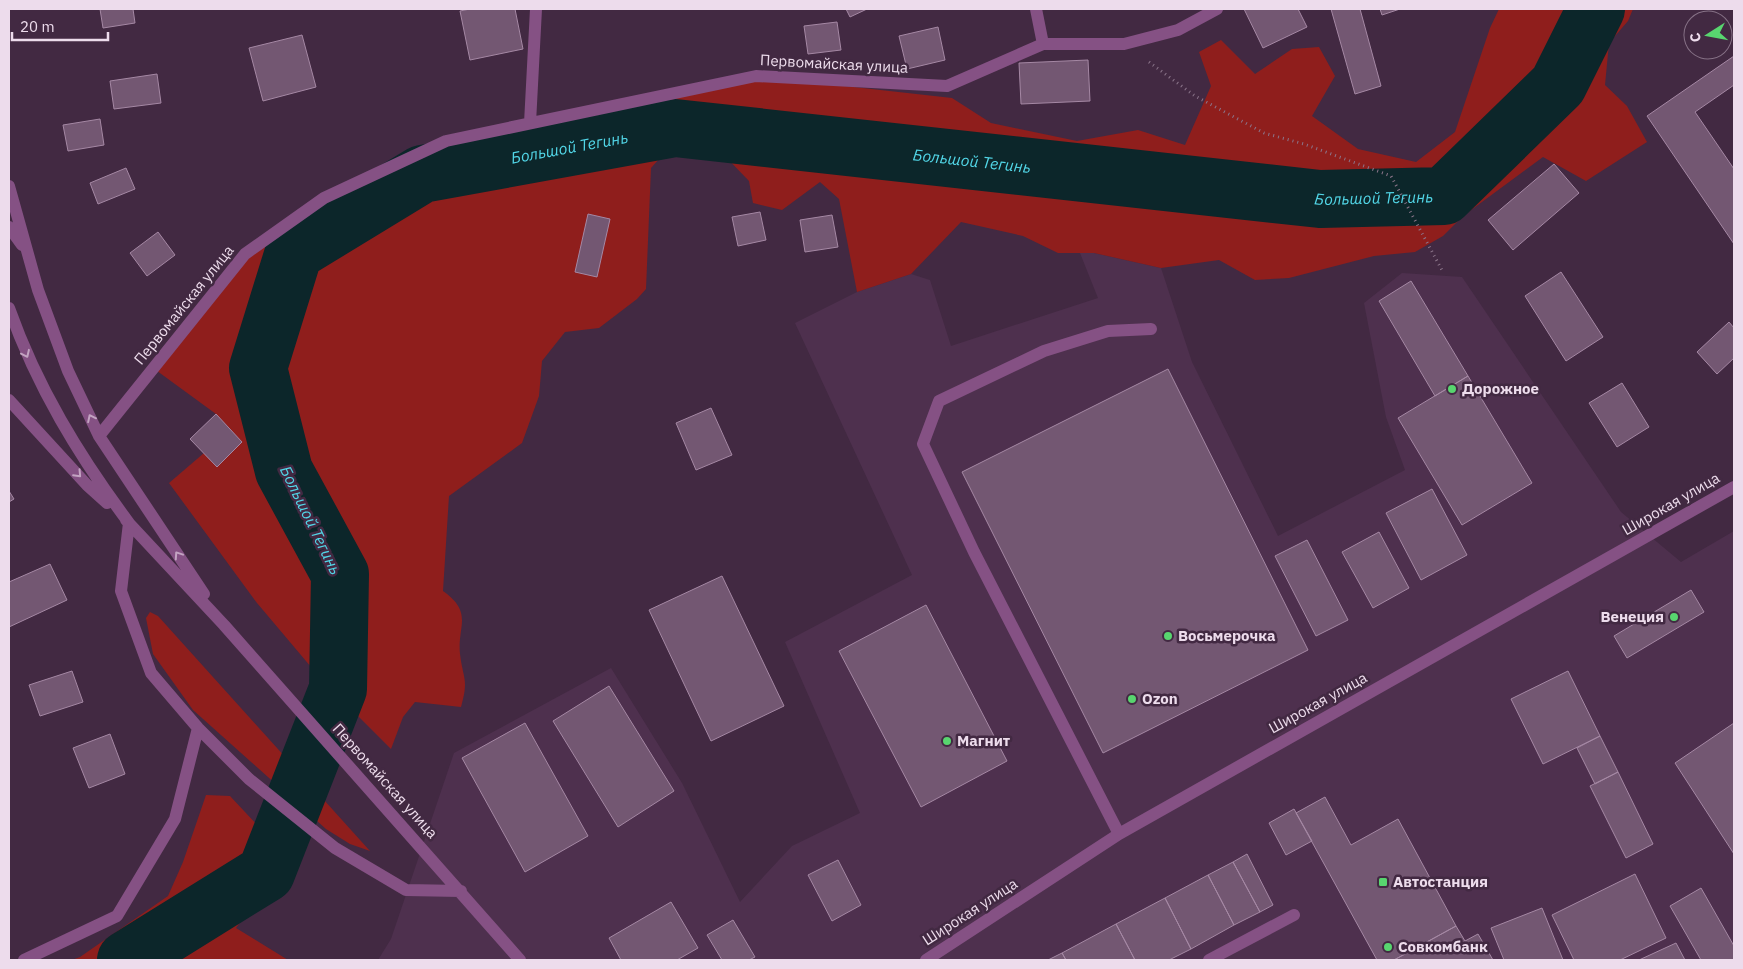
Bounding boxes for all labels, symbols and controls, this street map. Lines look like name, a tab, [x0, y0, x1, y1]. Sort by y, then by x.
scale bar	[12, 10, 109, 42]
north arrow	[1683, 10, 1733, 60]
text: 20 m	[20, 17, 55, 36]
text: С	[1686, 31, 1705, 44]
street label: Первомайская улица	[760, 50, 908, 77]
water label: Большой Тегинь	[509, 127, 630, 168]
water label: Большой Тегинь	[912, 144, 1032, 177]
water label: Большой Тегинь	[1313, 186, 1433, 209]
street label: Первомайская улица	[130, 241, 238, 368]
one-way arrow	[19, 349, 30, 358]
place label: Дорожное	[1462, 379, 1539, 398]
marker: Дорожное	[1446, 383, 1458, 395]
one-way arrow	[86, 414, 97, 423]
water label: Большой Тегинь	[276, 462, 346, 578]
street label: Широкая улица	[1619, 468, 1723, 539]
one-way arrow	[72, 469, 81, 478]
one-way arrow	[175, 551, 184, 561]
place label: Венеция	[1601, 607, 1664, 626]
marker: Венеция	[1668, 611, 1680, 623]
place label: Восьмерочка	[1178, 626, 1276, 645]
marker: Восьмерочка	[1162, 630, 1174, 642]
street label: Широкая улица	[1265, 668, 1370, 737]
place label: Ozon	[1142, 689, 1178, 708]
marker: Ozon	[1126, 693, 1138, 705]
street label: Первомайская улица	[329, 719, 442, 842]
place label: Магнит	[957, 731, 1011, 750]
marker: Магнит	[941, 735, 953, 747]
place label: Автостанция	[1393, 872, 1488, 891]
street label: Широкая улица	[919, 874, 1021, 949]
marker: Автостанция	[1377, 876, 1389, 888]
place label: Совкомбанк	[1398, 937, 1488, 956]
marker: Совкомбанк	[1382, 941, 1394, 953]

